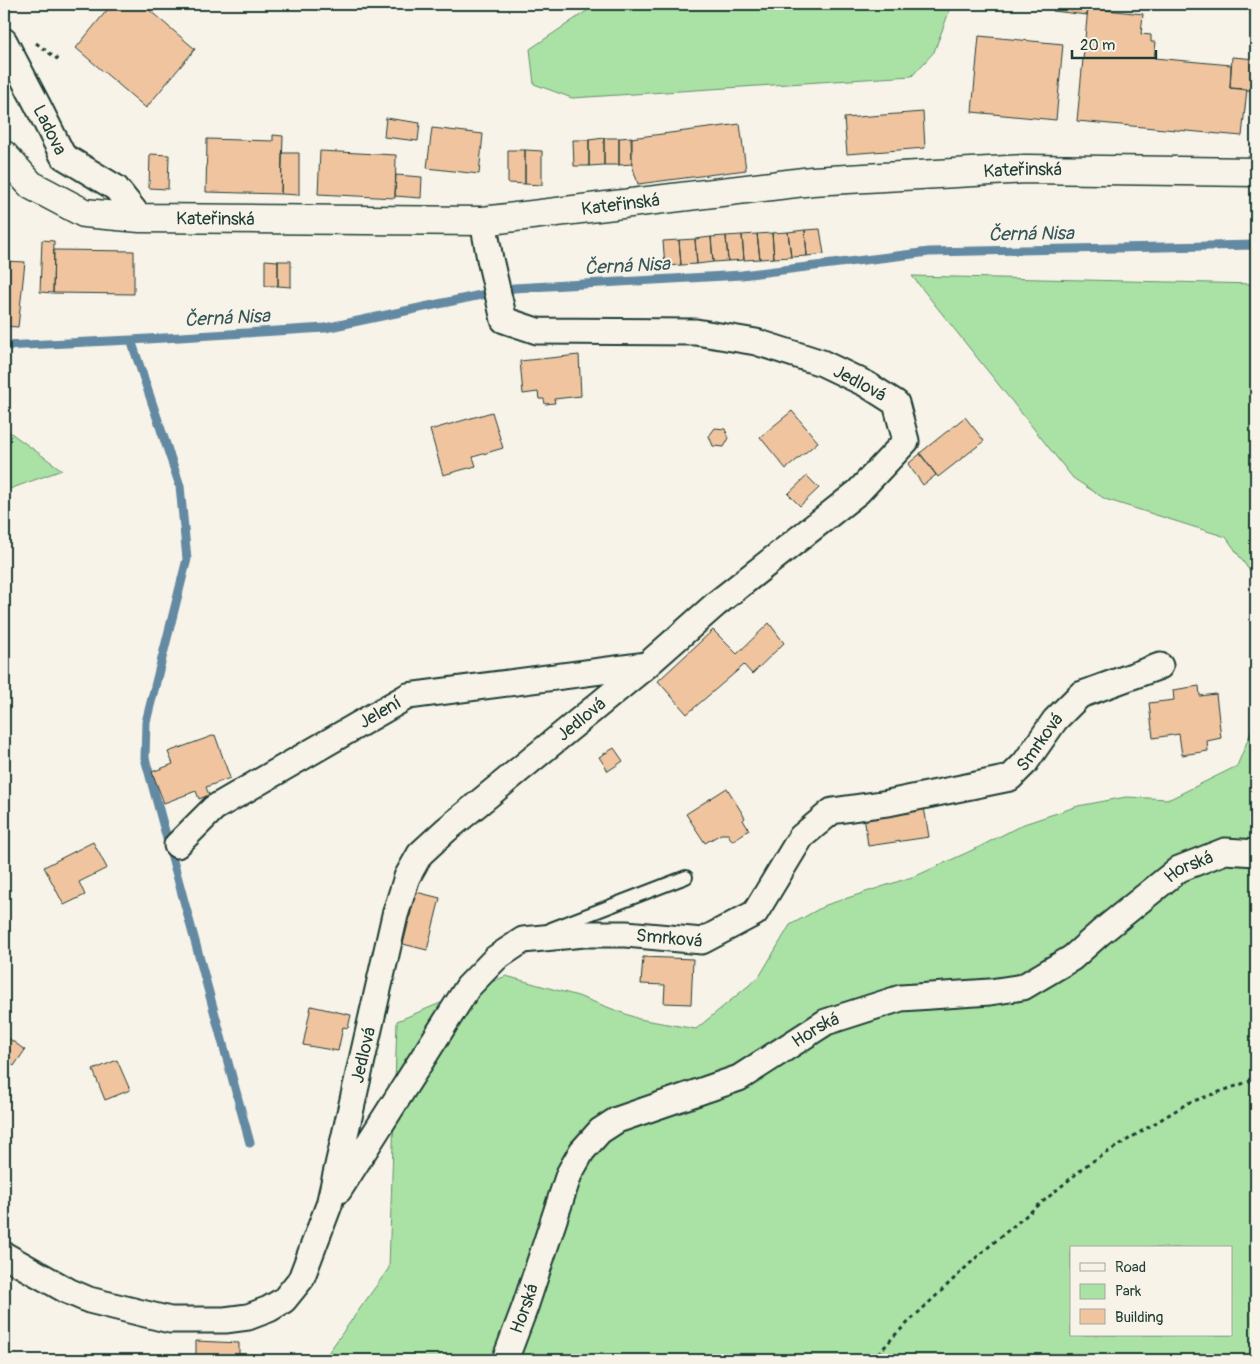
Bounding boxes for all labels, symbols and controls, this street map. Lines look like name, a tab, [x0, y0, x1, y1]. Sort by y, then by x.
scale bar	[1072, 28, 1156, 60]
text: 20 m	[1080, 36, 1115, 55]
street label: Ladova	[27, 101, 72, 159]
street label: Kateřinská	[983, 158, 1062, 183]
street label: Kateřinská	[580, 189, 661, 221]
street label: Kateřinská	[176, 207, 255, 231]
water label: Černá Nisa	[988, 221, 1075, 247]
water label: Černá Nisa	[584, 252, 671, 280]
water label: Černá Nisa	[184, 304, 271, 332]
street label: Jedlová	[829, 360, 890, 407]
street label: Jelení	[355, 691, 406, 734]
street label: Jedlová	[552, 692, 611, 746]
street label: Smrková	[1012, 708, 1068, 777]
street label: Horská	[1160, 846, 1216, 888]
street label: Smrková	[635, 924, 703, 953]
street label: Horská	[788, 1008, 842, 1053]
street label: Jedlová	[346, 1025, 381, 1085]
legend	[1070, 1246, 1232, 1336]
text: Road	[1115, 1258, 1146, 1277]
street label: Horská	[505, 1281, 544, 1337]
text: Park	[1115, 1282, 1142, 1301]
text: Building	[1115, 1308, 1163, 1327]

